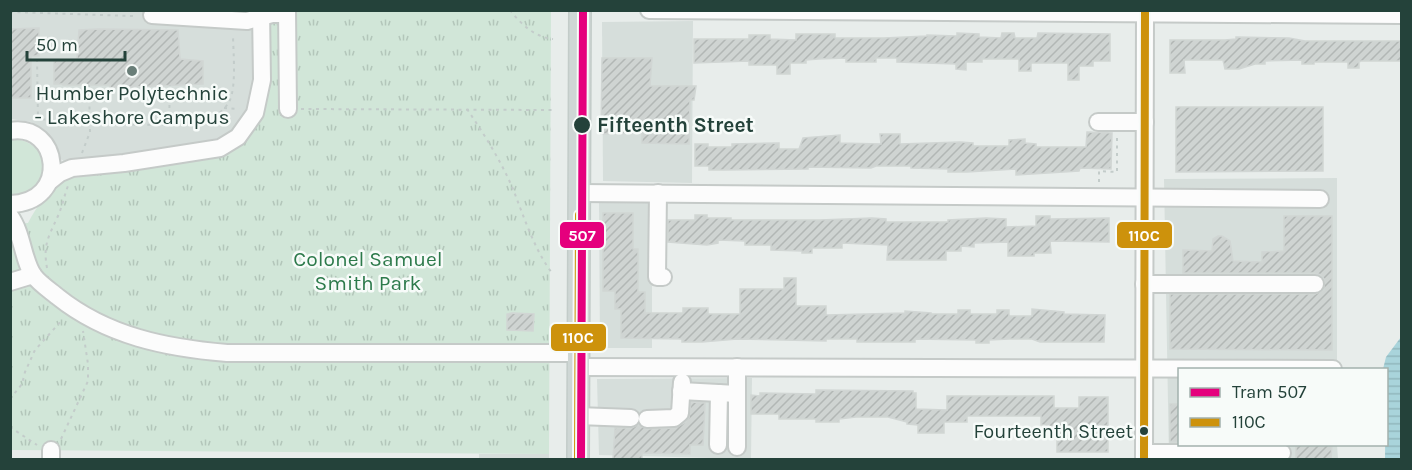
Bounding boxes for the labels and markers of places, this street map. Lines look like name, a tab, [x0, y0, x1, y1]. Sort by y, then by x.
marker: Humber Polytechnic - Lakeshore Campus	[125, 64, 139, 78]
place label: Humber Polytechnic - Lakeshore Campus	[35, 81, 229, 129]
place label: Fifteenth Street	[597, 113, 754, 137]
marker: Fifteenth Street	[572, 115, 592, 135]
place label: Fourteenth Street	[973, 420, 1133, 443]
marker: Fourteenth Street	[1138, 425, 1150, 437]

